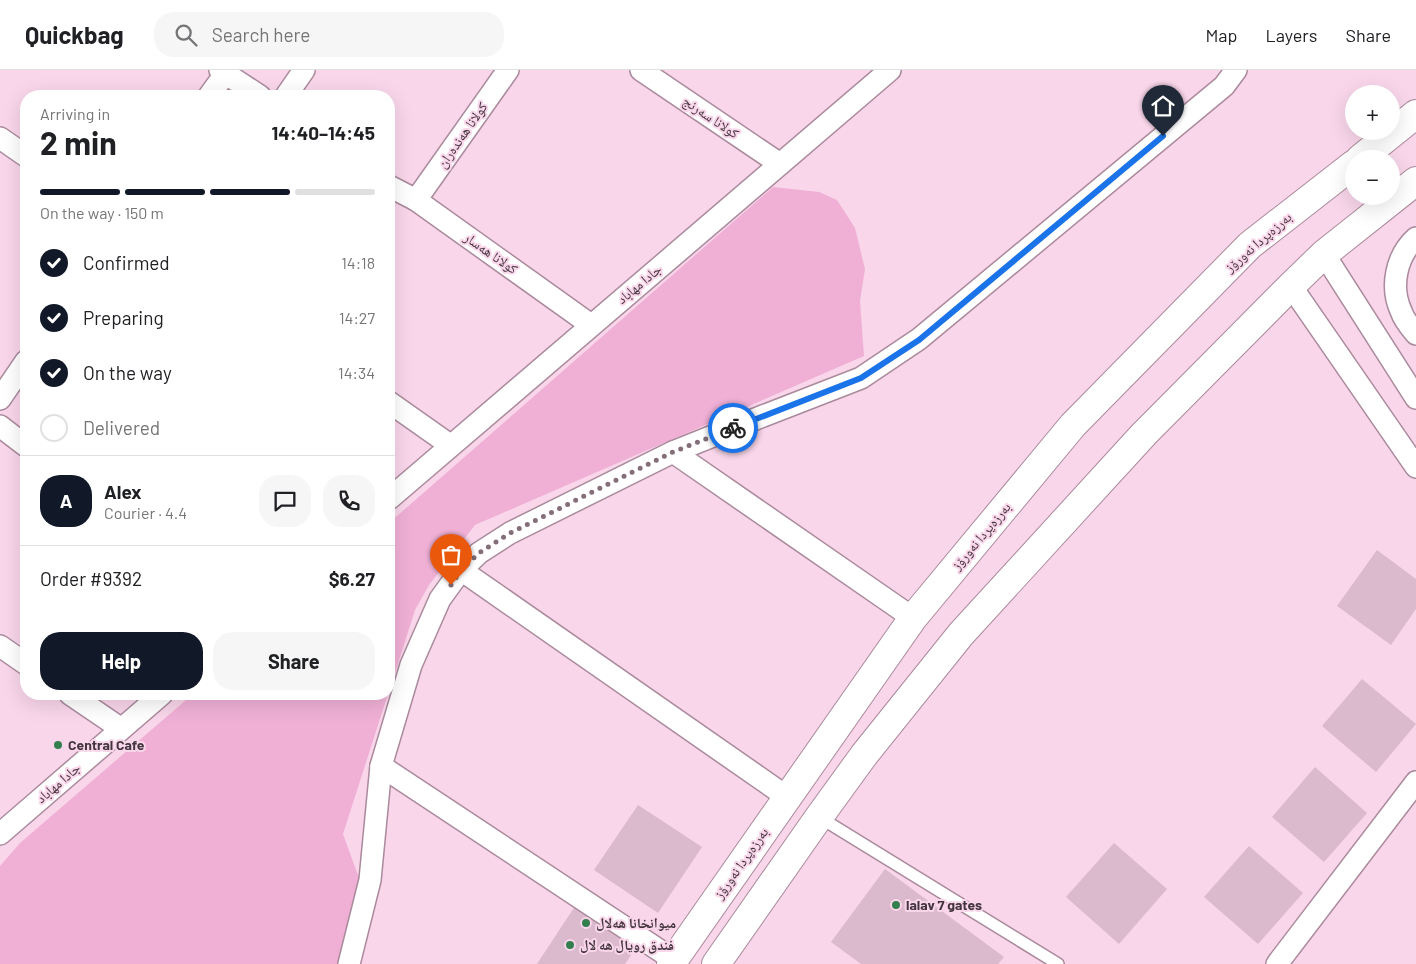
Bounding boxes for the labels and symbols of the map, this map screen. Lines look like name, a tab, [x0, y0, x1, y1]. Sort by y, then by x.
pin	[1142, 85, 1184, 136]
street label: کولانا سەرنج	[679, 92, 743, 143]
street label: کولانا هه‌نده‌ران	[433, 98, 491, 171]
street label: بەرزەپردا نەورۆز	[1220, 208, 1295, 277]
street label: کولانا هه‌سار	[460, 227, 521, 278]
street label: جادا مهاباد	[613, 260, 665, 307]
courier	[708, 403, 758, 453]
street label: بەرزەپردا نەورۆز	[947, 498, 1015, 574]
pin	[430, 534, 472, 585]
place label: Central Cafe	[68, 736, 145, 753]
marker: Central Cafe	[52, 739, 64, 751]
street label: جادا مهاباد	[32, 759, 84, 807]
street label: بەرزەپردا نەورۆز	[709, 824, 772, 903]
place label: lalav 7 gates	[906, 896, 982, 913]
marker: lalav 7 gates	[890, 899, 902, 911]
place label: میوانخانا هەلال	[596, 914, 676, 931]
marker: میوانخانا هەلال	[580, 917, 592, 929]
place label: فندق رويال هه لال	[580, 936, 674, 954]
marker: فندق رويال هه لال	[564, 939, 576, 951]

